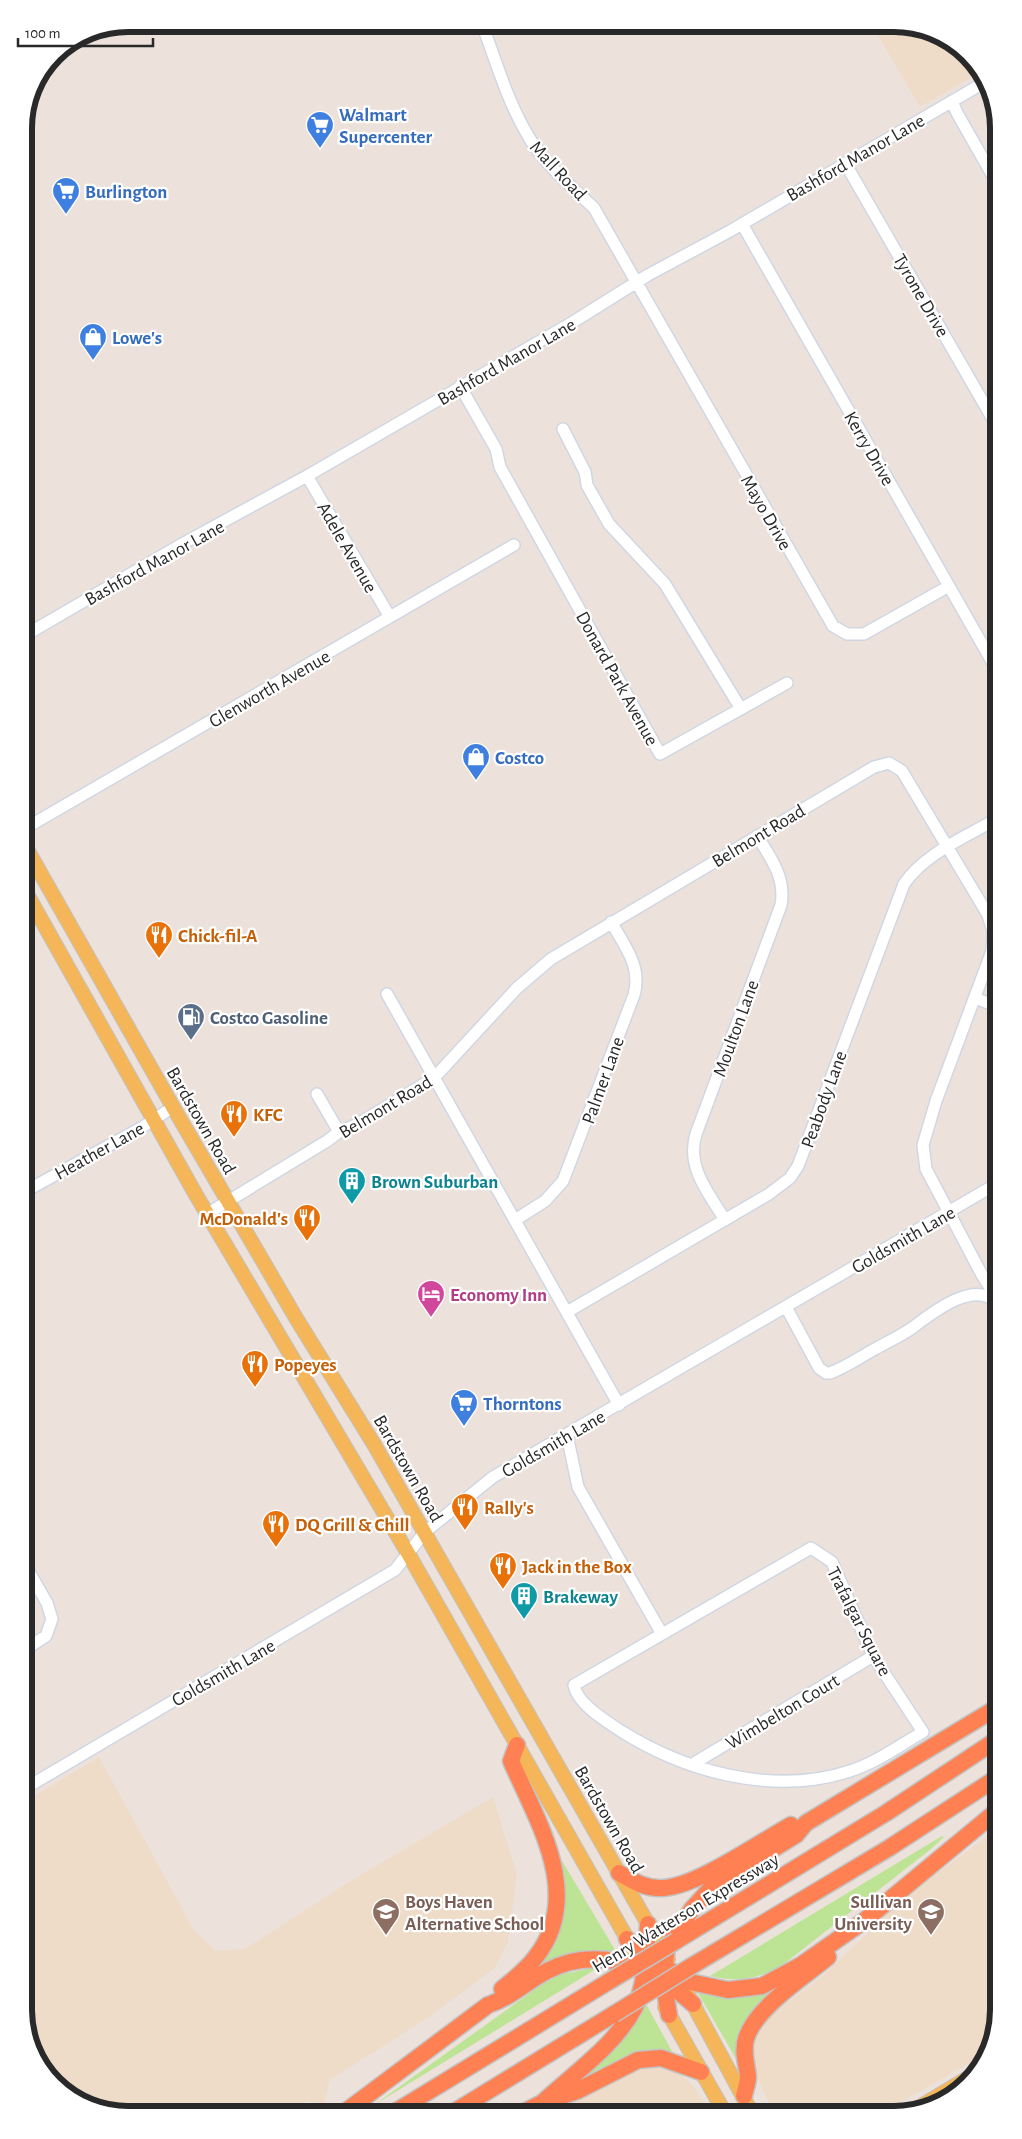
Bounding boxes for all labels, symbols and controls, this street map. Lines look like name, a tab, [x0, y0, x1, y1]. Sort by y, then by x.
scale bar	[18, 15, 152, 47]
text: 100 m	[25, 26, 60, 41]
place label: Walmart Supercenter	[339, 106, 432, 147]
supermarket icon: Walmart Supercenter	[305, 110, 335, 149]
street label: Bashford Manor Lane	[783, 111, 928, 206]
street label: Mall Road	[526, 138, 590, 205]
supermarket icon: Burlington	[51, 176, 81, 215]
place label: Burlington	[85, 183, 167, 202]
street label: Tyrone Drive	[889, 251, 952, 341]
street label: Bashford Manor Lane	[434, 315, 579, 410]
shop icon: Lowe's	[78, 322, 108, 361]
place label: Lowe's	[112, 329, 162, 348]
street label: Kerry Drive	[840, 408, 897, 489]
street label: Mayo Drive	[737, 472, 795, 554]
street label: Adele Avenue	[313, 499, 380, 596]
street label: Bashford Manor Lane	[82, 517, 228, 609]
street label: Donard Park Avenue	[572, 608, 661, 749]
street label: Glenworth Avenue	[206, 647, 334, 732]
shop icon: Costco	[461, 742, 491, 781]
place label: Costco	[495, 749, 544, 768]
street label: Belmont Road	[709, 801, 809, 871]
restaurant icon: Chick-fil-A	[144, 920, 174, 959]
place label: Chick-fil-A	[178, 927, 258, 946]
street label: Moulton Lane	[710, 978, 763, 1079]
fuel station icon: Costco Gasoline	[176, 1002, 206, 1041]
place label: Costco Gasoline	[210, 1009, 328, 1028]
street label: Palmer Lane	[579, 1034, 628, 1127]
street label: Peabody Lane	[798, 1048, 851, 1151]
street label: Bardstown Road	[162, 1064, 239, 1178]
street label: Belmont Road	[336, 1072, 436, 1142]
restaurant icon: KFC	[219, 1099, 249, 1138]
place label: KFC	[253, 1106, 283, 1125]
street label: Heather Lane	[52, 1119, 148, 1184]
building icon: Brown Suburban	[337, 1166, 367, 1205]
place label: Brown Suburban	[371, 1173, 498, 1192]
restaurant icon: McDonald's	[292, 1203, 322, 1242]
street label: Goldsmith Lane	[849, 1203, 959, 1277]
place label: McDonald's	[199, 1210, 288, 1229]
hotel icon: Economy Inn	[416, 1279, 446, 1318]
place label: Economy Inn	[450, 1286, 547, 1305]
restaurant icon: Popeyes	[240, 1349, 270, 1388]
place label: Popeyes	[274, 1356, 337, 1375]
supermarket icon: Thorntons	[449, 1388, 479, 1427]
place label: Thorntons	[483, 1395, 562, 1414]
street label: Goldsmith Lane	[499, 1407, 609, 1481]
street label: Bardstown Road	[369, 1412, 446, 1526]
restaurant icon: Rally's	[450, 1492, 480, 1531]
place label: Rally's	[484, 1499, 534, 1518]
restaurant icon: DQ Grill & Chill	[261, 1509, 291, 1548]
place label: DQ Grill & Chill	[295, 1516, 409, 1535]
restaurant icon: Jack in the Box	[488, 1551, 518, 1590]
place label: Jack in the Box	[522, 1558, 632, 1577]
street label: Trafalgar Square	[823, 1564, 894, 1679]
building icon: Brakeway	[509, 1581, 539, 1620]
place label: Brakeway	[543, 1588, 619, 1607]
street label: Goldsmith Lane	[169, 1636, 279, 1710]
street label: Wimbelton Court	[723, 1671, 843, 1753]
street label: Bardstown Road	[570, 1763, 647, 1877]
street label: Henry Watterson Expressway	[589, 1850, 782, 1977]
place label: Boys Haven Alternative School	[405, 1893, 544, 1934]
place label: Sullivan University	[834, 1893, 912, 1934]
school or university icon: Boys Haven Alternative School	[371, 1897, 401, 1936]
school or university icon: Sullivan University	[916, 1897, 946, 1936]

